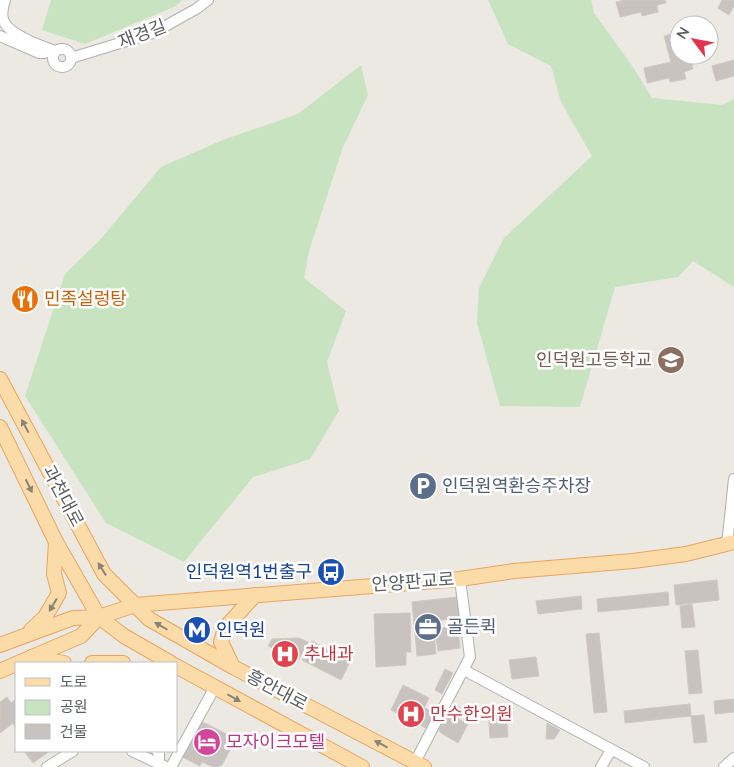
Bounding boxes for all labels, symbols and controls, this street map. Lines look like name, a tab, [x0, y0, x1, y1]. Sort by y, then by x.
street label: 재경길	[115, 14, 169, 52]
north arrow	[669, 15, 719, 65]
text: N	[672, 24, 693, 42]
restaurant icon: 민족설렁탕	[10, 284, 40, 314]
place label: 민족설렁탕	[44, 287, 127, 309]
school or university icon: 인덕원고등학교	[656, 345, 686, 375]
place label: 인덕원고등학교	[536, 348, 652, 370]
one-way arrow	[21, 419, 29, 434]
street label: 과천대로	[39, 461, 89, 530]
parking icon: 인덕원역환승주차장	[408, 471, 438, 501]
place label: 인덕원역환승주차장	[442, 474, 591, 496]
one-way arrow	[25, 479, 33, 493]
bus stop icon: 인덕원역1번출구	[316, 557, 346, 587]
place label: 인덕원역1번출구	[186, 560, 312, 582]
one-way arrow	[98, 562, 107, 576]
street label: 안양판교로	[371, 567, 455, 595]
one-way arrow	[48, 599, 57, 612]
office icon: 골든퀵	[413, 612, 443, 642]
metro station icon: 인덕원	[182, 615, 212, 645]
place label: 골든퀵	[447, 615, 497, 637]
place label: 인덕원	[216, 618, 266, 640]
one-way arrow	[154, 622, 167, 631]
hospital icon: 추내과	[270, 639, 300, 669]
place label: 추내과	[304, 642, 354, 664]
legend	[15, 662, 178, 752]
street label: 흥안대로	[243, 664, 312, 714]
text: 도로	[60, 672, 88, 690]
one-way arrow	[227, 694, 242, 702]
text: 공원	[60, 697, 88, 715]
hospital icon: 만수한의원	[396, 699, 426, 729]
place label: 만수한의원	[430, 702, 513, 724]
text: 건물	[60, 722, 88, 740]
hotel icon: 모자이크모텔	[192, 727, 222, 757]
place label: 모자이크모텔	[226, 730, 325, 752]
one-way arrow	[374, 740, 388, 749]

